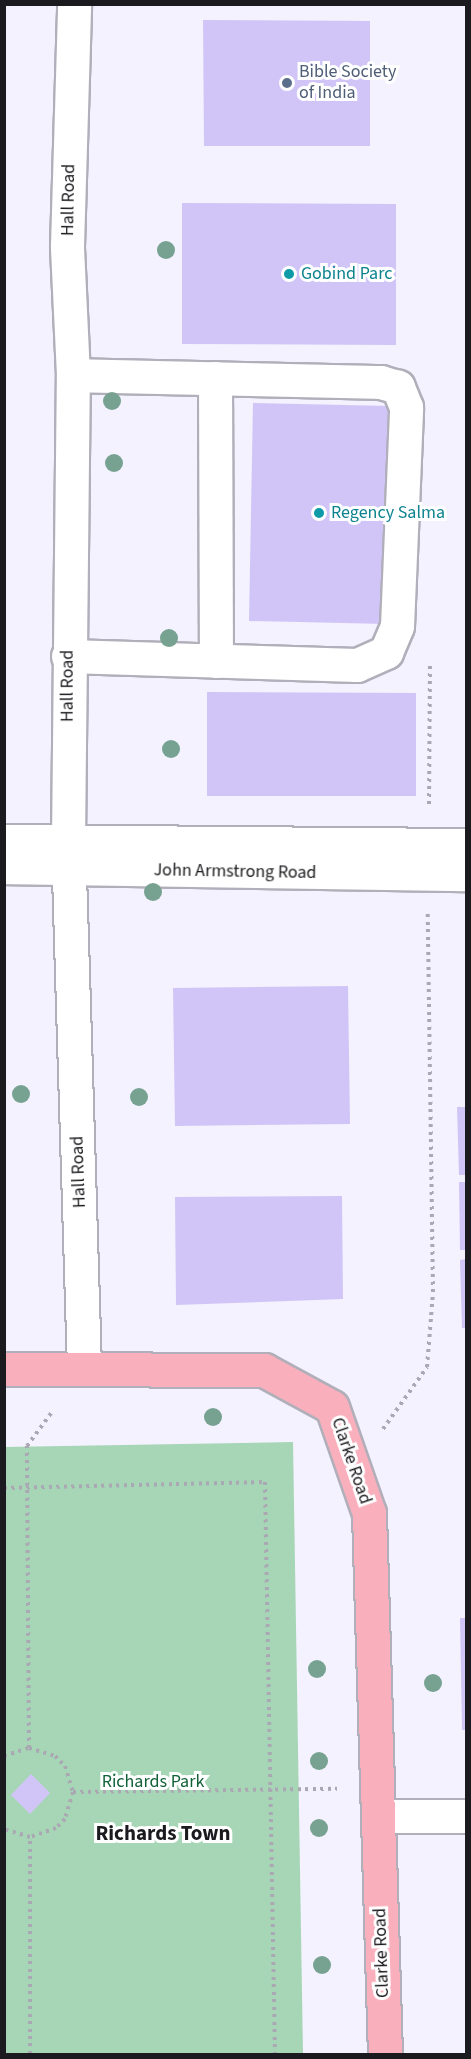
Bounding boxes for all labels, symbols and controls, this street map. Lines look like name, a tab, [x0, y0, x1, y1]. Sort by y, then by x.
place label: Bible Society of India	[299, 62, 396, 104]
marker: Bible Society of India	[280, 76, 294, 90]
street label: Hall Road	[58, 164, 80, 236]
place label: Gobind Parc	[301, 263, 392, 285]
marker: Gobind Parc	[282, 267, 296, 281]
place label: Regency Salma	[331, 502, 445, 524]
marker: Regency Salma	[312, 506, 326, 520]
street label: Hall Road	[57, 650, 79, 722]
street label: John Armstrong Road	[153, 860, 317, 884]
street label: Hall Road	[67, 1136, 91, 1208]
street label: Clarke Road	[326, 1415, 376, 1507]
park label: Richards Park	[102, 1771, 204, 1793]
district label: Richards Town	[95, 1820, 231, 1846]
street label: Clarke Road	[370, 1908, 394, 1998]

